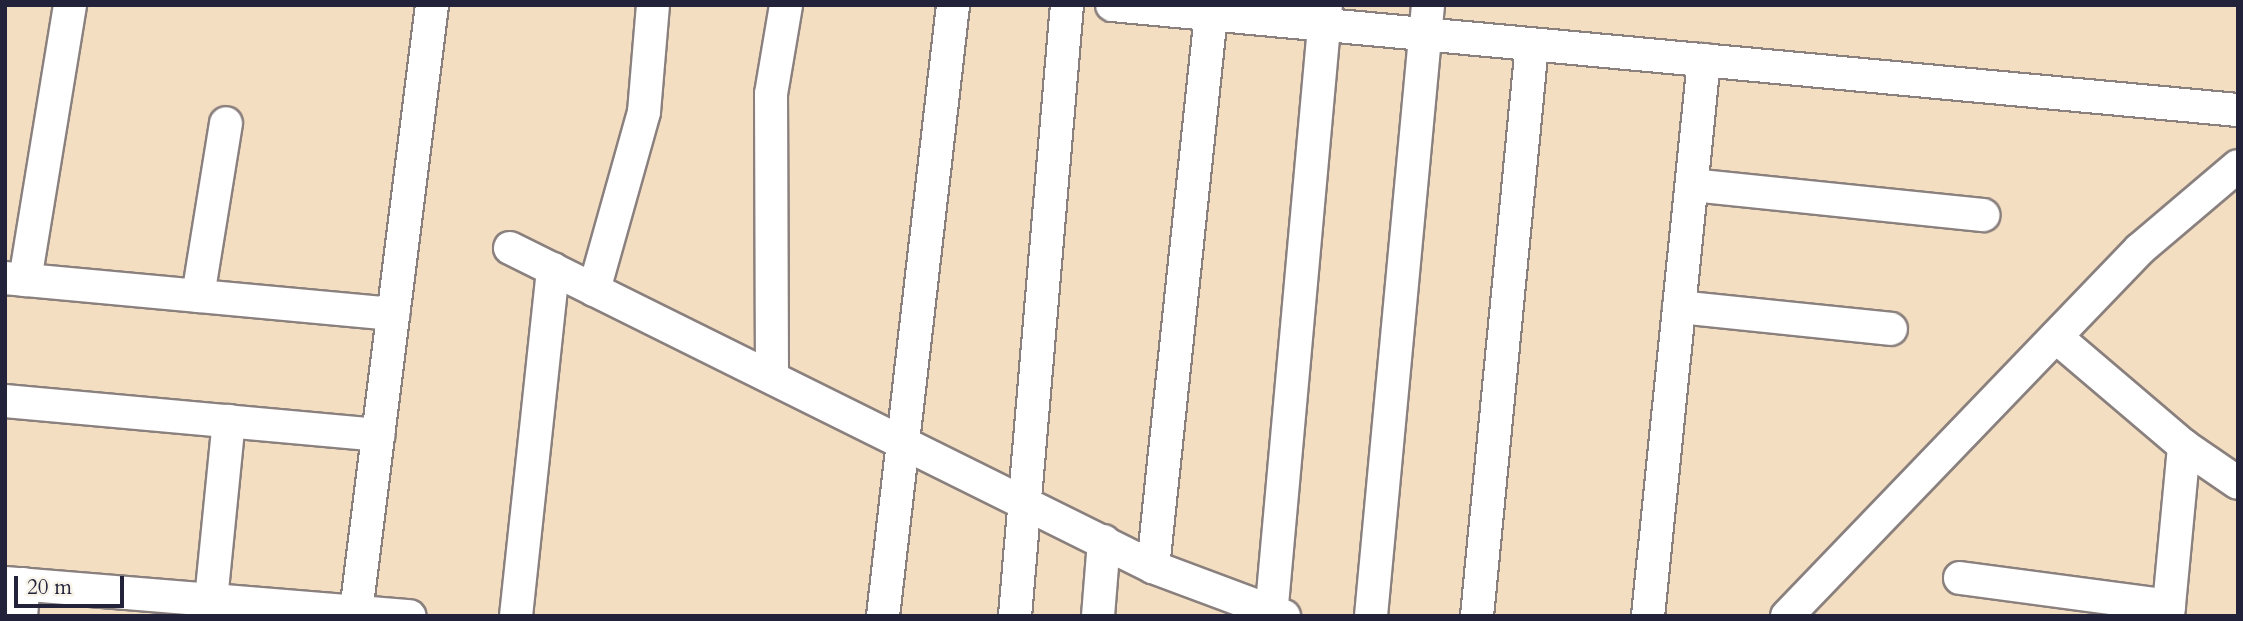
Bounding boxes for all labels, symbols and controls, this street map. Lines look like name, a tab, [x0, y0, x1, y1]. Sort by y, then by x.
scale bar	[18, 562, 128, 606]
text: 20 m	[27, 573, 72, 602]

